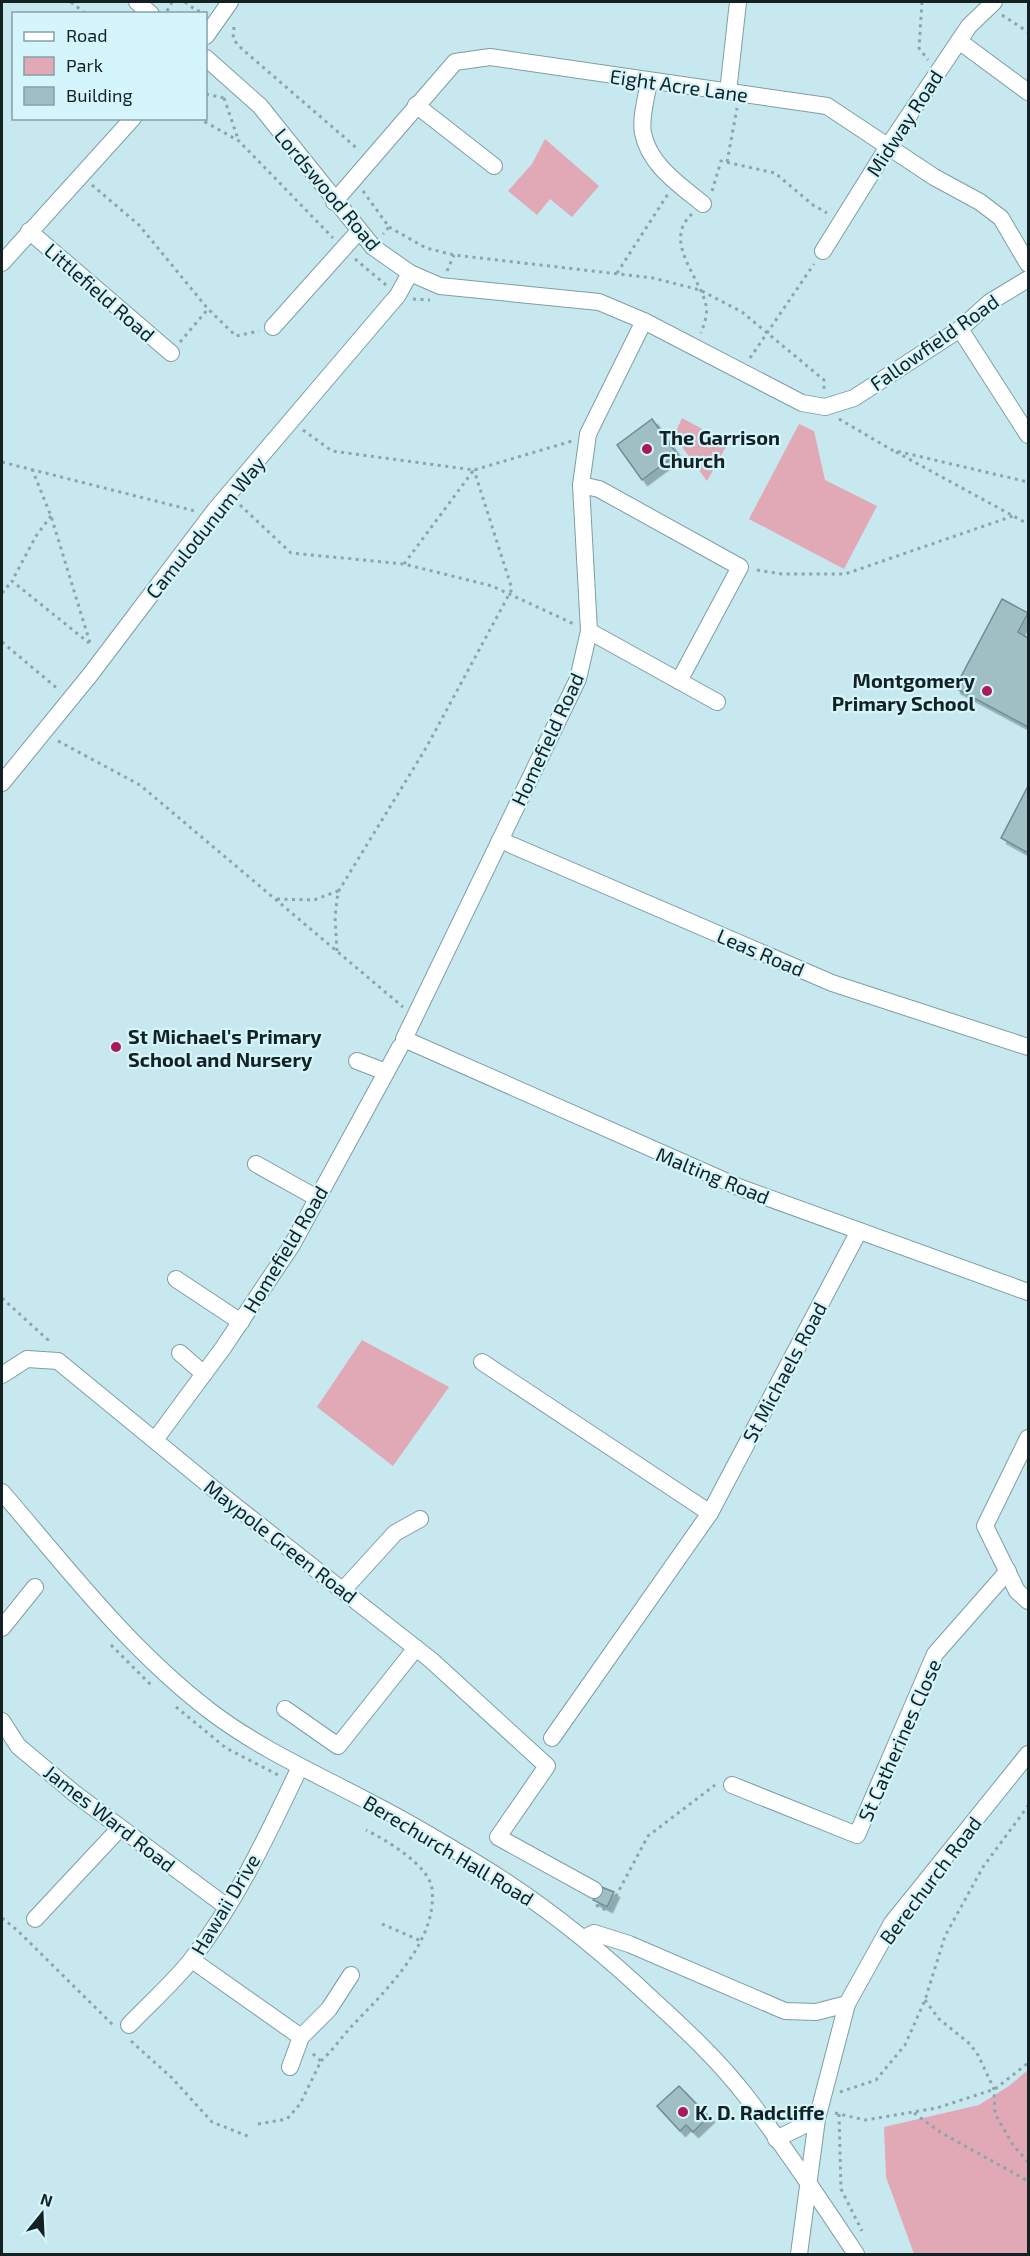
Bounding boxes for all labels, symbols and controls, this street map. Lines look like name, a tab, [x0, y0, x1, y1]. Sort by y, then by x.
legend	[12, 12, 207, 120]
text: Road	[66, 24, 107, 46]
text: Park	[66, 54, 103, 76]
street label: Eight Acre Lane	[608, 63, 750, 107]
street label: Midway Road	[861, 65, 947, 181]
text: Building	[66, 84, 133, 106]
street label: Lordswood Road	[270, 123, 386, 255]
street label: Littlefield Road	[40, 238, 160, 346]
street label: Fallowfield Road	[865, 289, 1003, 395]
place label: The Garrison Church	[659, 425, 780, 472]
marker: The Garrison Church	[640, 442, 654, 456]
street label: Camulodunum Way	[140, 451, 270, 603]
place label: Montgomery Primary School	[832, 668, 976, 716]
street label: Homefield Road	[506, 669, 588, 809]
marker: Montgomery Primary School	[980, 684, 994, 698]
street label: Leas Road	[714, 923, 808, 981]
place label: St Michael's Primary School and Nursery	[128, 1024, 322, 1072]
marker: St Michael's Primary School and Nursery	[109, 1040, 123, 1054]
street label: Malting Road	[653, 1141, 773, 1209]
street label: Homefield Road	[238, 1181, 332, 1317]
street label: St Michaels Road	[737, 1298, 831, 1446]
street label: Maypole Green Road	[200, 1474, 362, 1608]
street label: St Catherines Close	[852, 1655, 946, 1825]
street label: James Ward Road	[40, 1759, 180, 1877]
street label: Berechurch Hall Road	[360, 1790, 538, 1910]
street label: Berechurch Road	[874, 1811, 986, 1949]
street label: Hawaii Drive	[185, 1849, 265, 1959]
place label: K. D. Radcliffe	[695, 2100, 825, 2124]
marker: K. D. Radcliffe	[676, 2105, 690, 2119]
north arrow	[12, 2184, 72, 2244]
text: N	[38, 2188, 55, 2210]

